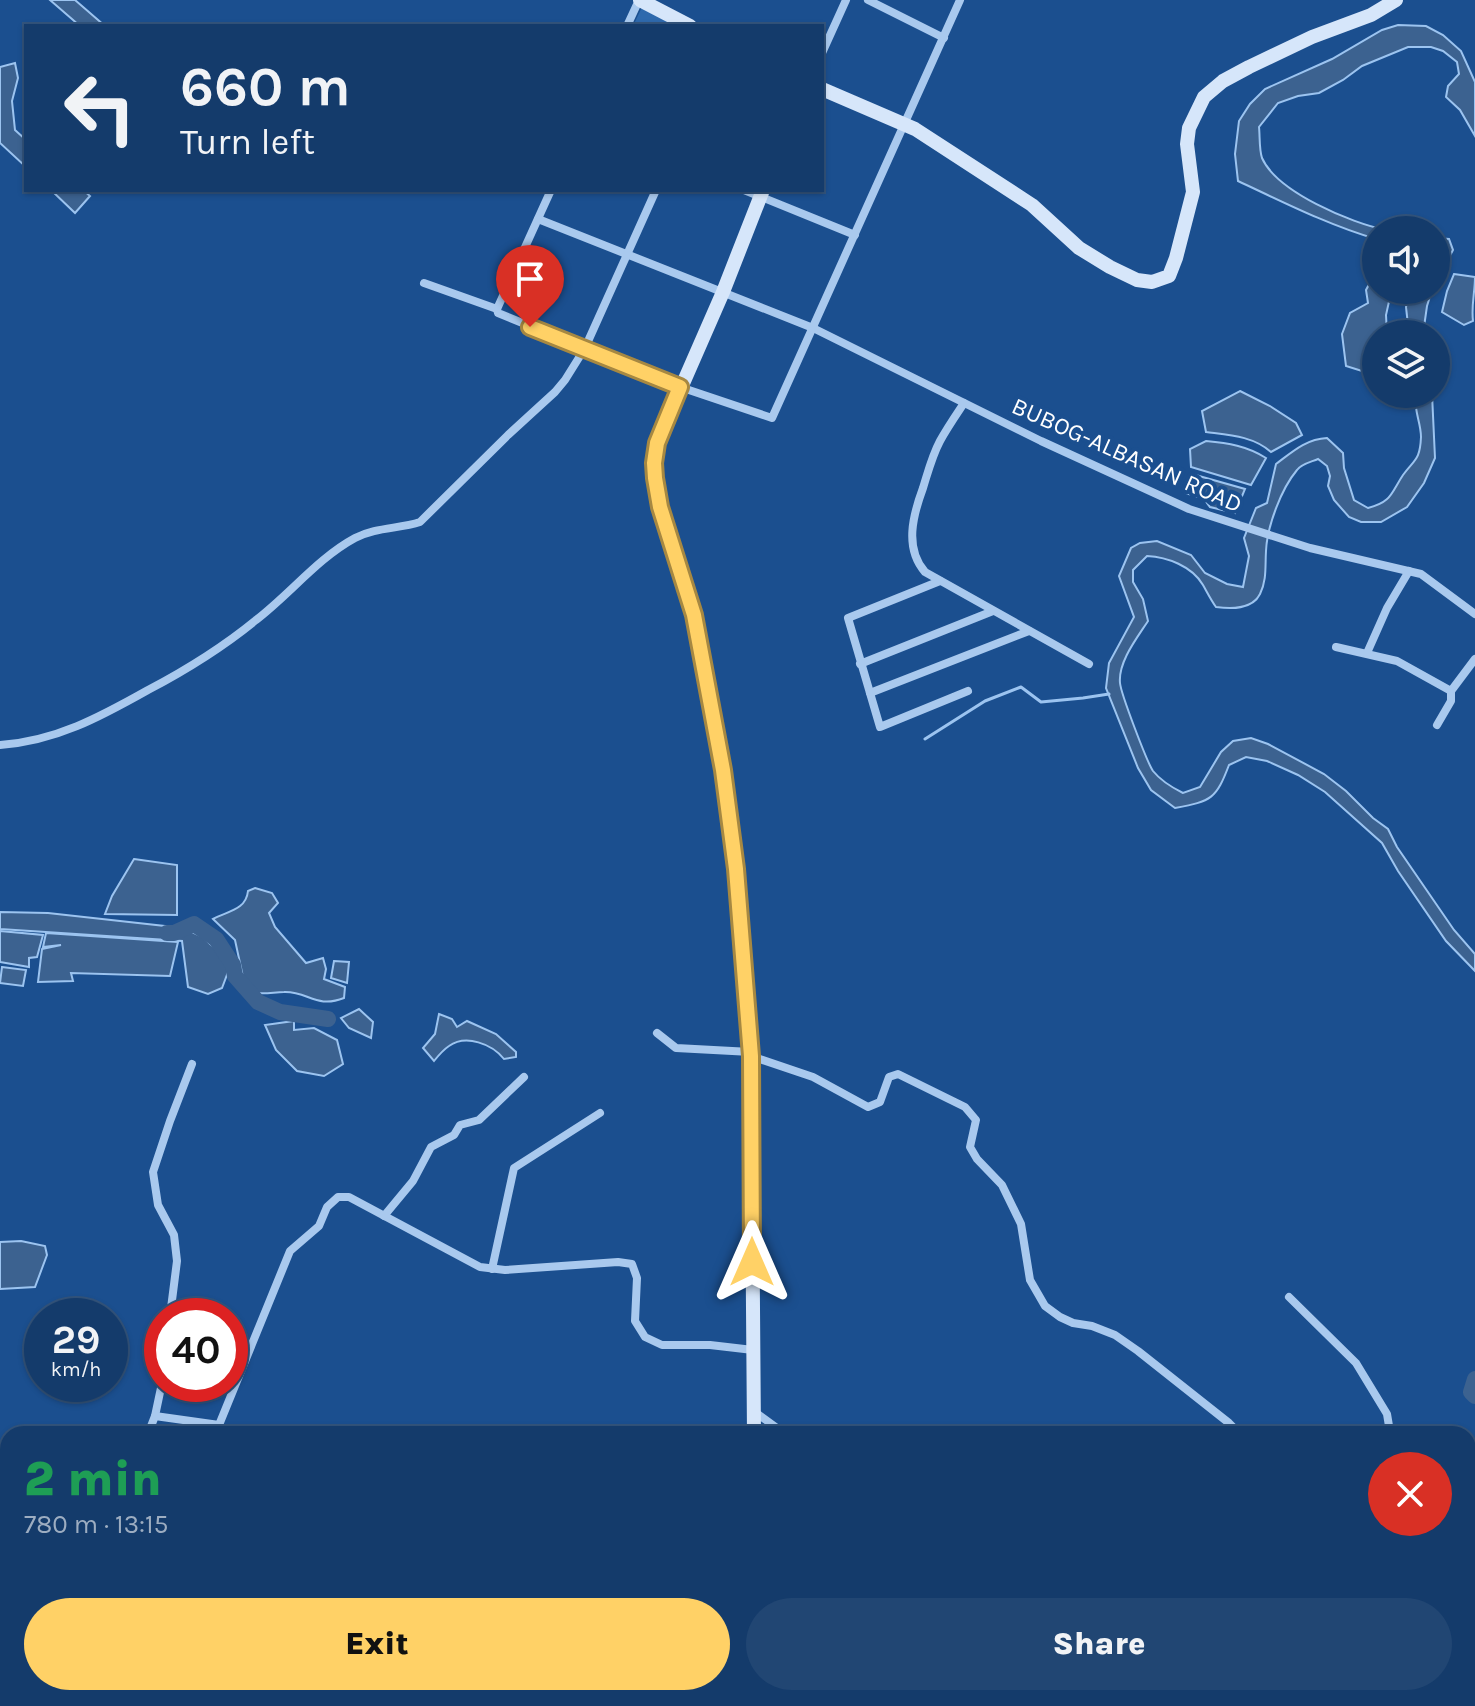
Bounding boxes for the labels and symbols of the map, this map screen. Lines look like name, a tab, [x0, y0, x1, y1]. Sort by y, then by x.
pin	[496, 245, 564, 327]
street label: BUBOG-ALBASAN ROAD	[1008, 392, 1246, 518]
position arrow	[710, 1220, 794, 1304]
speed limit sign: 40	[144, 1298, 248, 1402]

